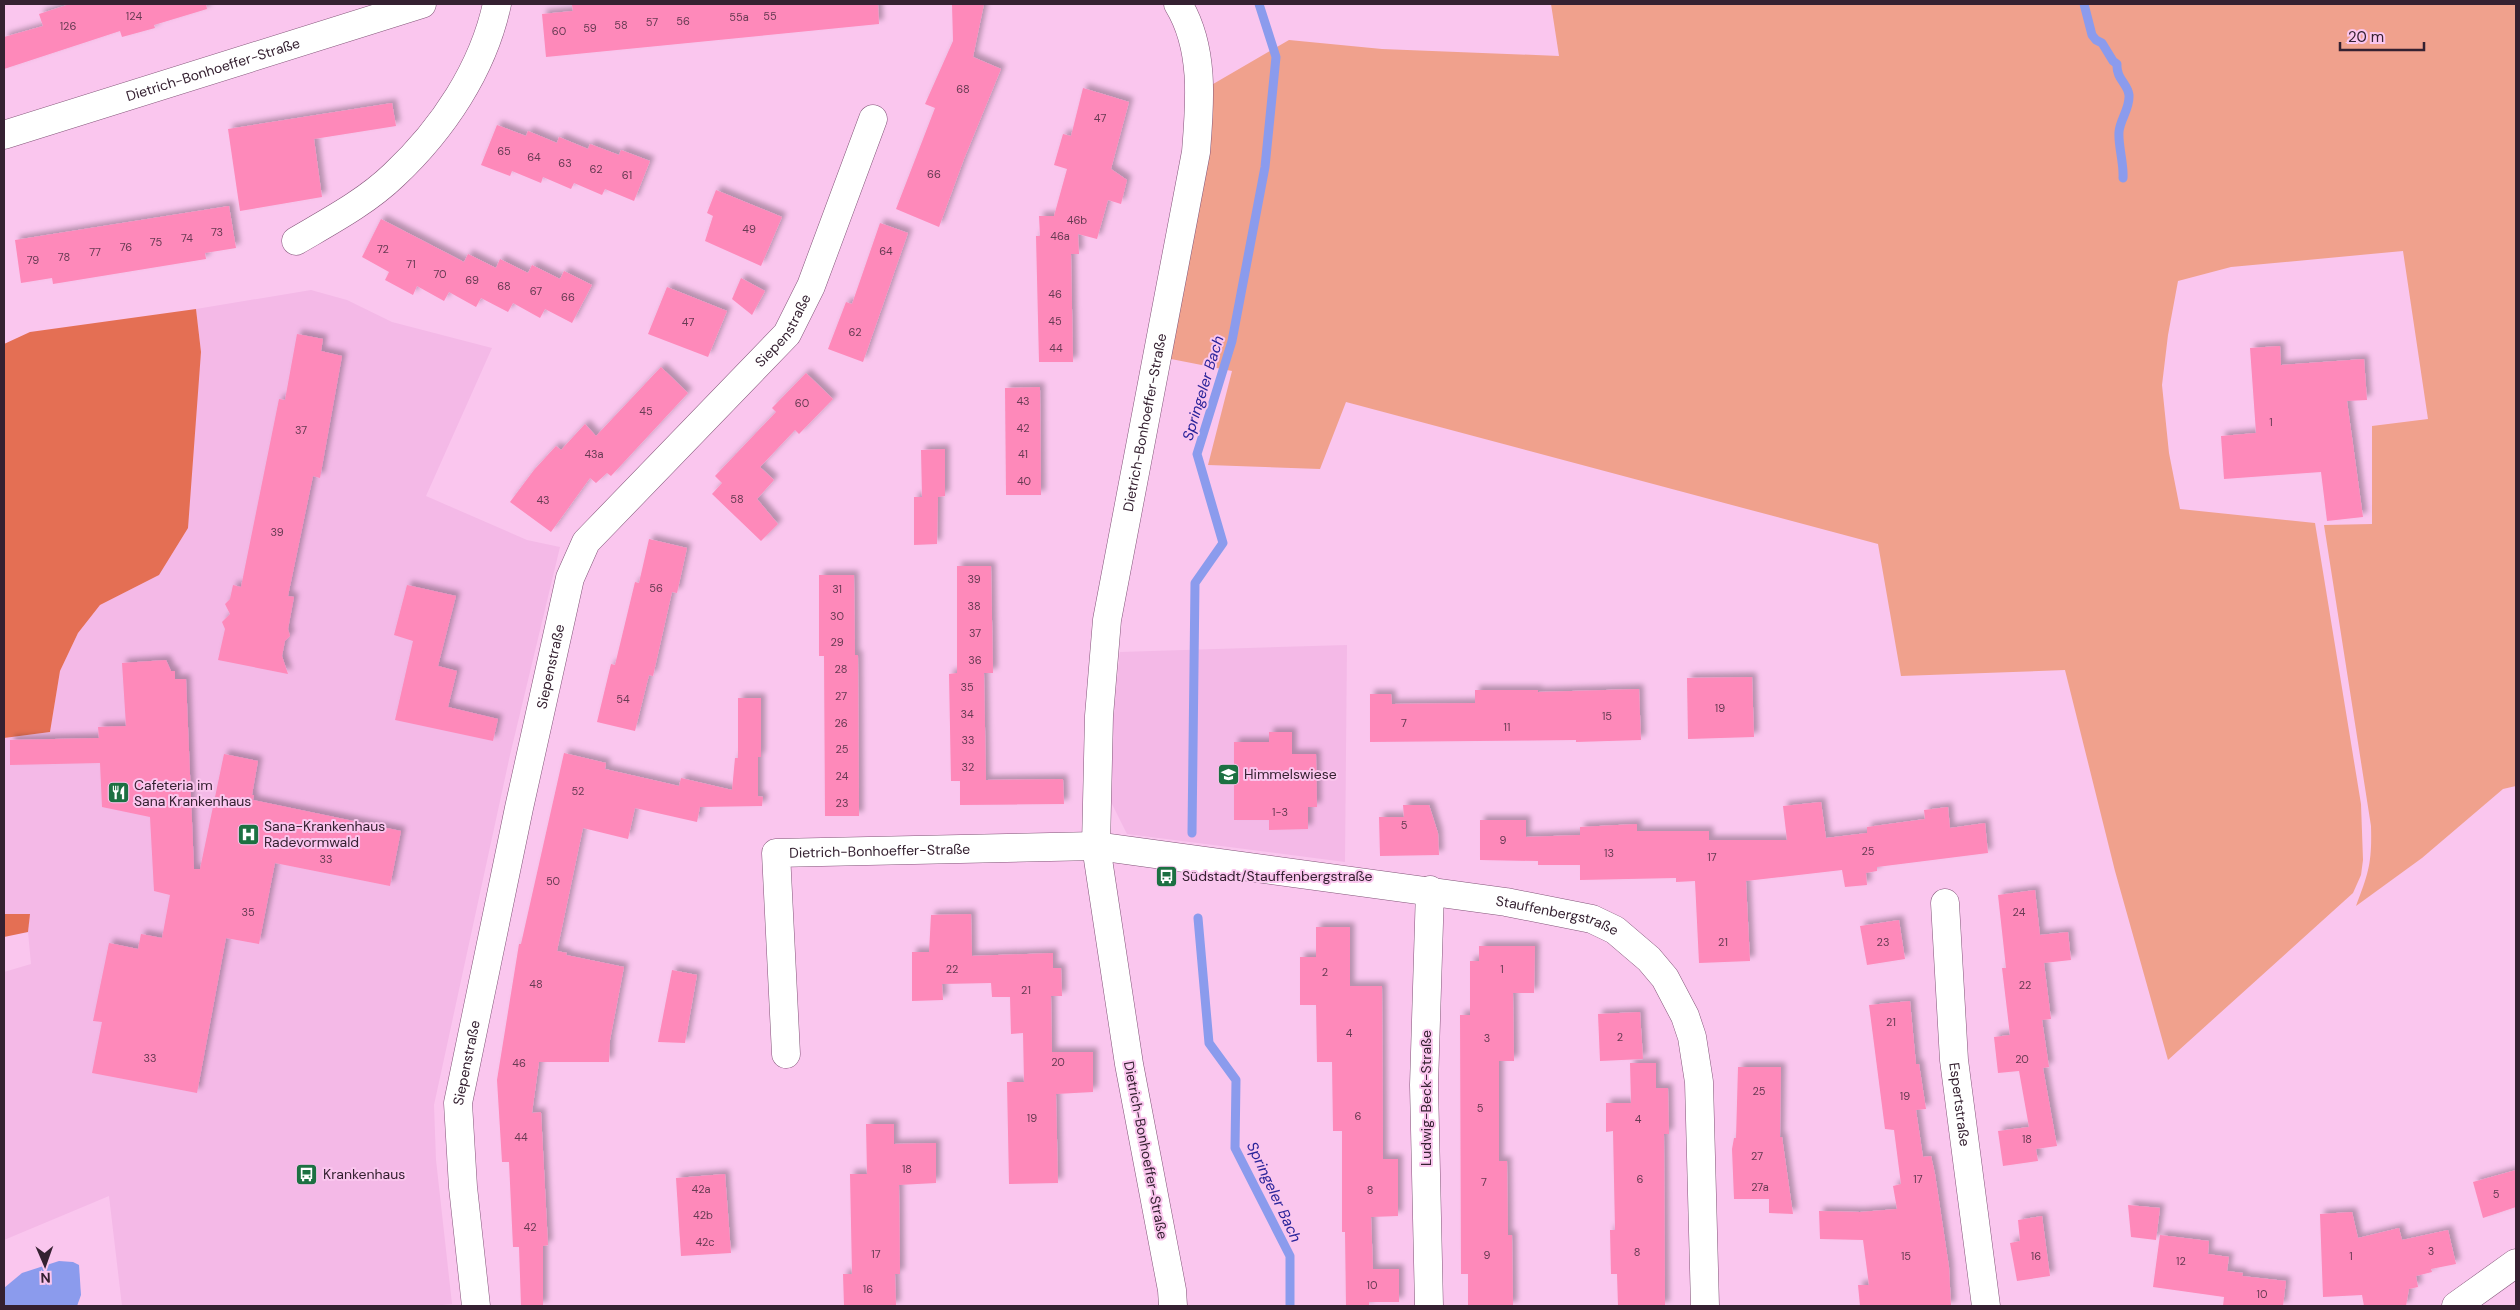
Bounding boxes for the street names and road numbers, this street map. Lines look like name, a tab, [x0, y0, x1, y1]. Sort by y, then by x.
street label: Dietrich-Bonhoeffer-Straße	[124, 34, 302, 105]
street label: Siepenstraße	[751, 291, 815, 371]
street label: Dietrich-Bonhoeffer-Straße	[1119, 332, 1170, 513]
street label: Siepenstraße	[532, 622, 569, 711]
street label: Dietrich-Bonhoeffer-Straße	[789, 840, 970, 862]
street label: Stauffenbergstraße	[1495, 892, 1621, 939]
street label: Siepenstraße	[449, 1019, 484, 1107]
street label: Ludwig-Beck-Straße	[1417, 1030, 1435, 1166]
street label: Dietrich-Bonhoeffer-Straße	[1120, 1060, 1172, 1241]
street label: Espertstraße	[1945, 1061, 1974, 1147]

